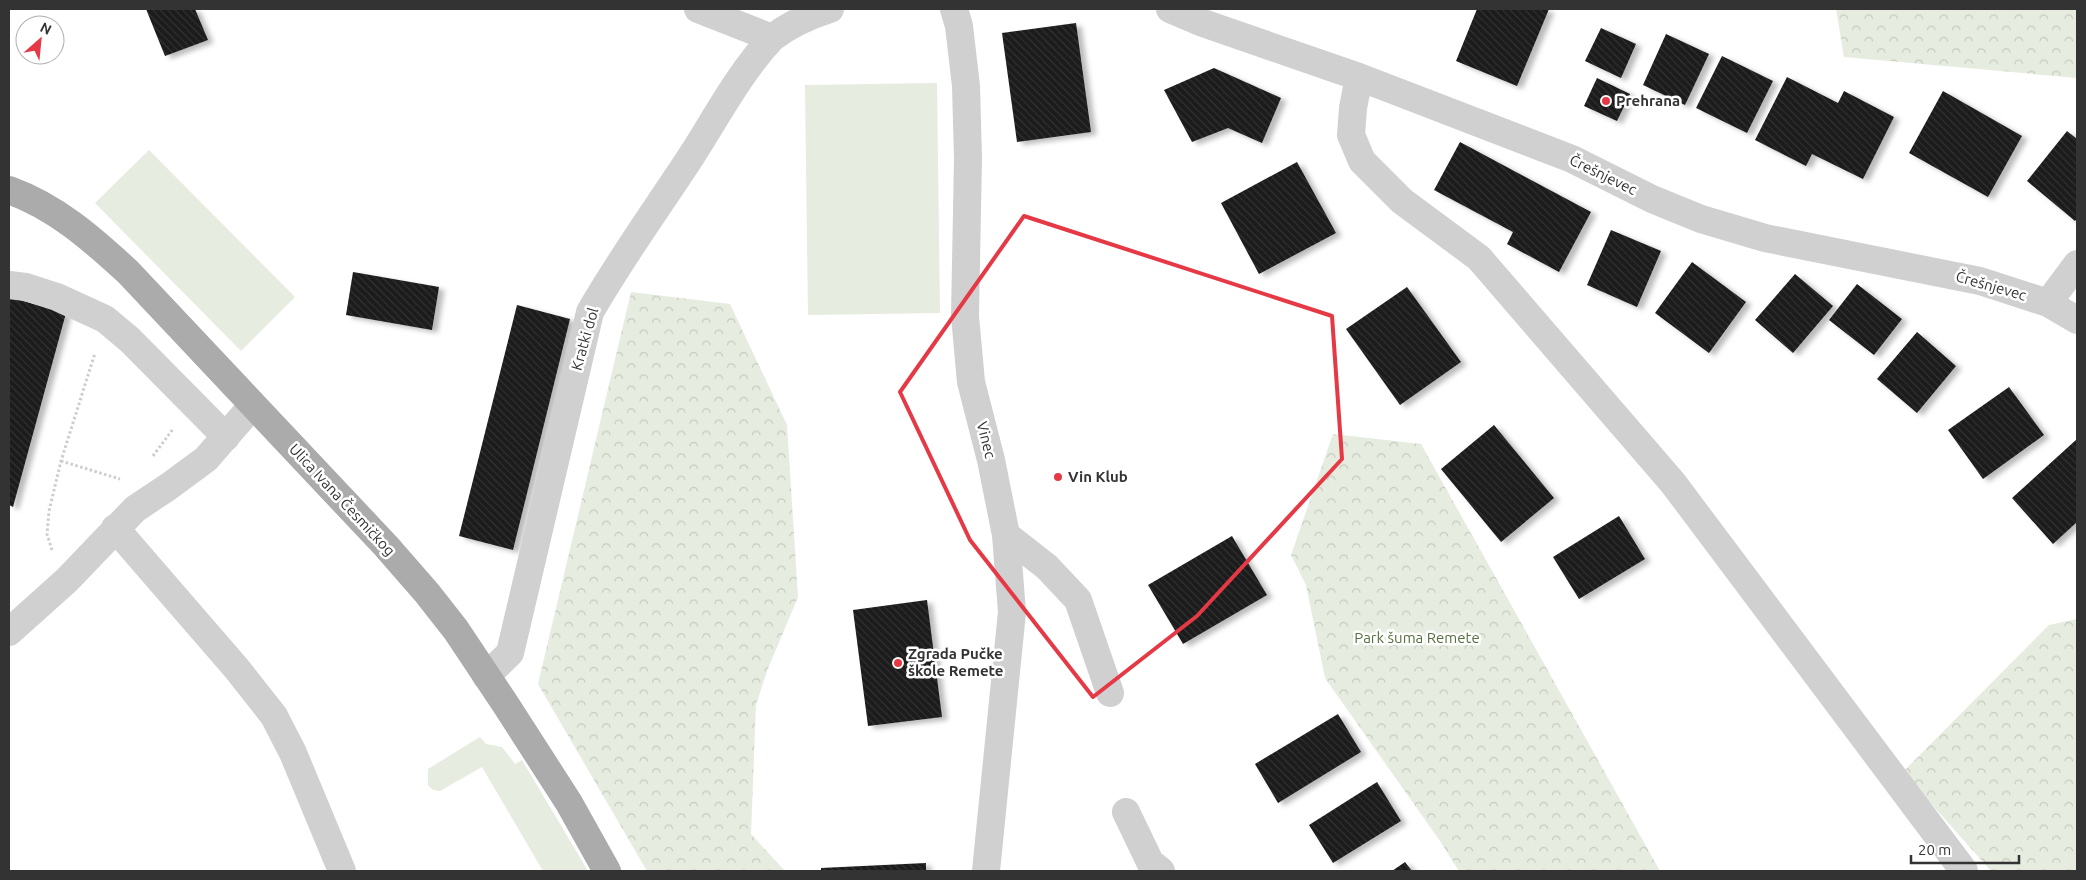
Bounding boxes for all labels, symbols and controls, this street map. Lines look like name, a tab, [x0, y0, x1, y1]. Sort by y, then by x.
north arrow	[15, 15, 65, 65]
text: N	[38, 19, 54, 38]
place label: Prehrana	[1616, 92, 1680, 109]
marker: Prehrana	[1600, 95, 1612, 107]
street label: Črešnjevec	[1567, 151, 1640, 198]
street label: Črešnjevec	[1954, 267, 2028, 304]
street label: Kratki dol	[567, 305, 602, 372]
street label: Vinec	[974, 420, 999, 460]
street label: Ulica Ivana Česmičkog	[286, 440, 399, 559]
place label: Vin Klub	[1068, 468, 1128, 485]
marker: Vin Klub	[1052, 471, 1064, 483]
park label: Park šuma Remete	[1354, 629, 1480, 646]
place label: Zgrada Pučke škole Remete	[908, 645, 1003, 679]
marker: Zgrada Pučke škole Remete	[892, 657, 904, 669]
scale bar	[1911, 832, 2018, 864]
text: 20 m	[1918, 841, 1951, 858]

